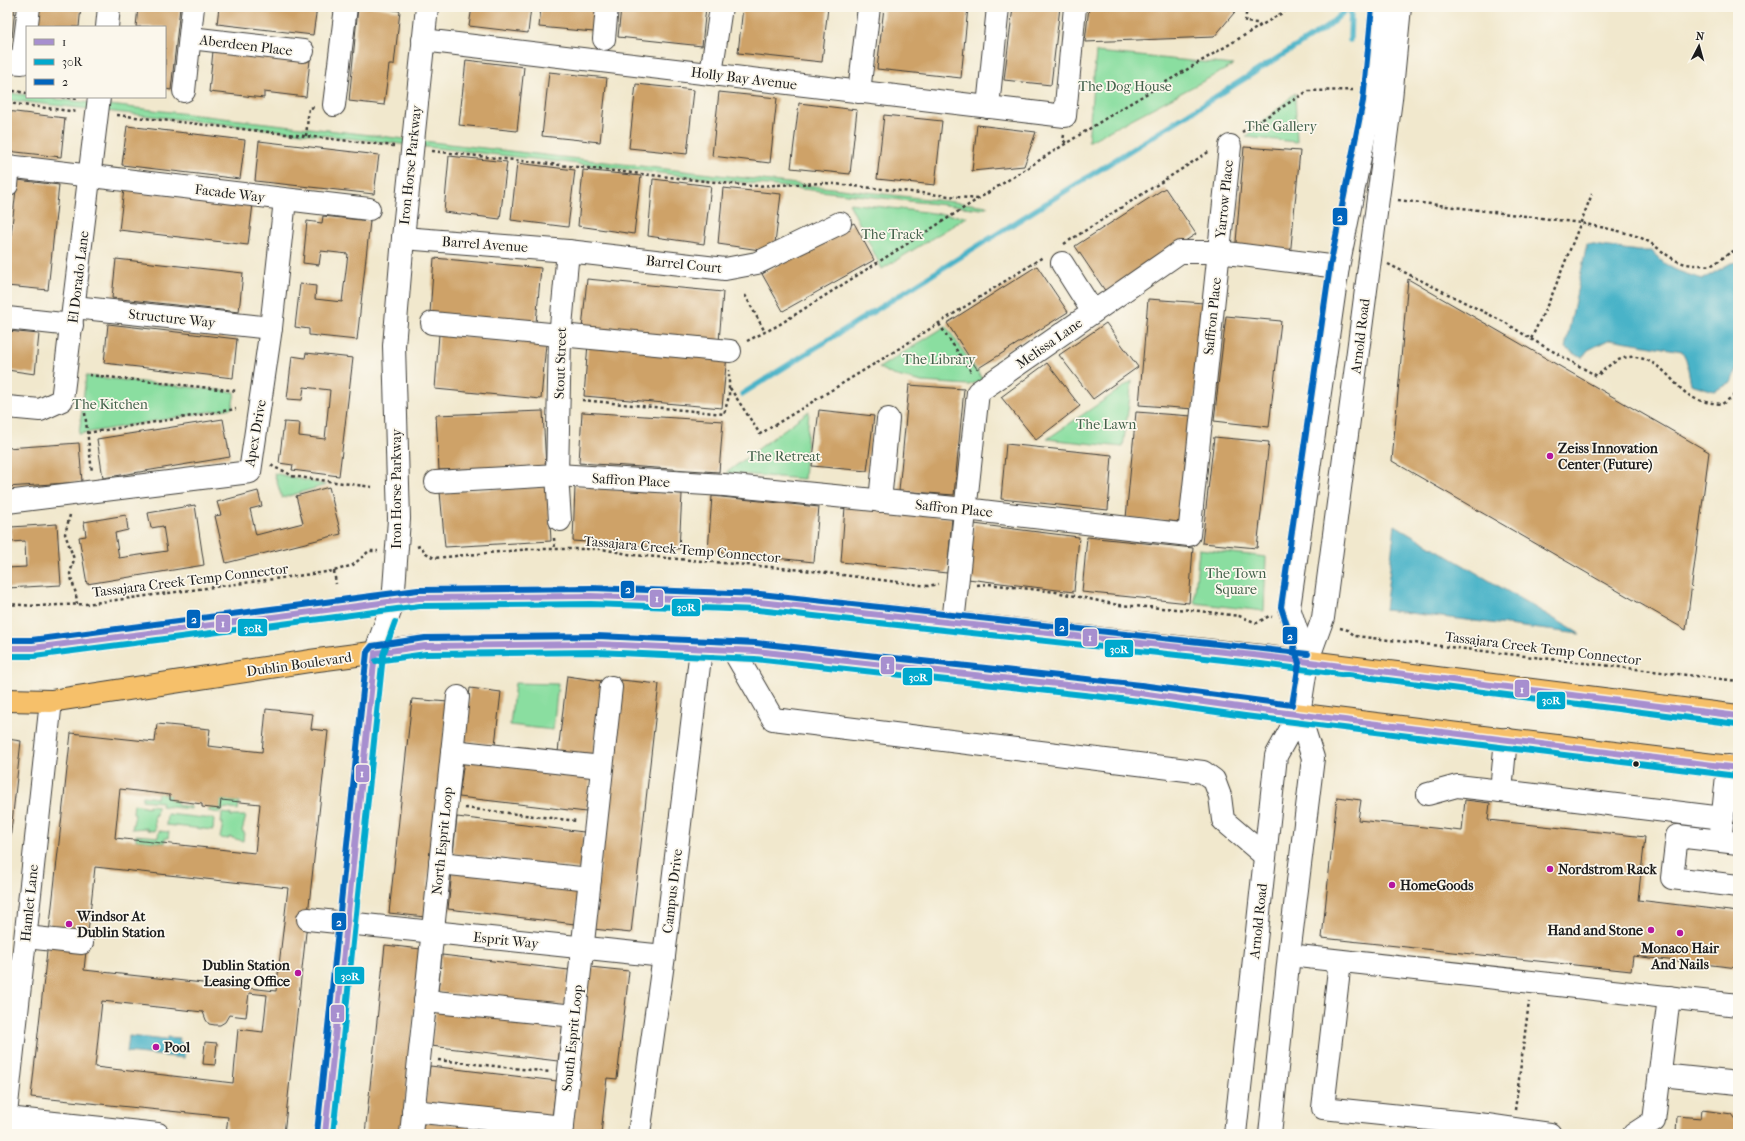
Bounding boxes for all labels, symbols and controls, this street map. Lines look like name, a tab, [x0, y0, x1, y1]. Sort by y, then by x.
legend	[26, 26, 166, 98]
north arrow	[1679, 26, 1719, 66]
text: N	[1695, 30, 1705, 44]
street label: Aberdeen Place	[197, 31, 294, 60]
text: 1	[62, 35, 66, 49]
text: 30R	[62, 55, 84, 69]
street label: Holly Bay Avenue	[690, 64, 798, 93]
text: 2	[62, 75, 68, 89]
park label: The Dog House	[1078, 78, 1172, 95]
street label: Iron Horse Parkway	[396, 104, 425, 226]
park label: The Gallery	[1245, 118, 1317, 135]
street label: Yarrow Place	[1212, 159, 1237, 240]
street label: Facade Way	[194, 181, 267, 206]
line badge: 2	[1332, 207, 1348, 226]
text: 2	[1337, 211, 1343, 224]
park label: The Track	[861, 226, 924, 243]
street label: El Dorado Lane	[64, 230, 93, 324]
street label: Barrel Avenue	[441, 233, 529, 256]
street label: Barrel Court	[645, 252, 723, 277]
street label: Saffron Place	[1200, 276, 1225, 356]
street label: Arnold Road	[1347, 297, 1374, 376]
street label: Structure Way	[128, 305, 217, 332]
street label: Melissa Lane	[1013, 314, 1086, 373]
street label: Stout Street	[551, 327, 570, 399]
park label: The Library	[903, 351, 976, 368]
park label: The Kitchen	[72, 396, 148, 413]
street label: Apex Drive	[241, 398, 270, 469]
park label: The Lawn	[1076, 416, 1136, 433]
street label: Iron Horse Parkway	[388, 428, 405, 549]
place label: Zeiss Innovation Center (Future)	[1558, 440, 1659, 473]
park label: The Retreat	[747, 448, 821, 465]
marker: Zeiss Innovation Center (Future)	[1545, 451, 1555, 461]
street label: Saffron Place	[592, 470, 670, 491]
street label: Saffron Place	[914, 496, 994, 521]
street label: Tassajara Creek Temp Connector	[583, 532, 781, 567]
street label: Tassajara Creek Temp Connector	[91, 560, 289, 601]
park label: The Town Square	[1206, 565, 1266, 598]
line badge: 2	[620, 580, 635, 599]
text: 2	[625, 583, 631, 596]
line badge: 1	[649, 589, 664, 608]
text: 1	[655, 592, 659, 605]
line badge: 30R	[671, 598, 701, 617]
text: 30R	[677, 601, 696, 614]
line badge: 2	[186, 609, 201, 629]
text: 2	[191, 613, 197, 626]
line badge: 1	[215, 614, 231, 633]
text: 1	[221, 617, 225, 630]
line badge: 2	[1054, 617, 1069, 637]
line badge: 30R	[237, 618, 268, 637]
text: 2	[1059, 621, 1065, 634]
text: 30R	[244, 622, 263, 635]
line badge: 2	[1282, 626, 1298, 645]
line badge: 1	[1082, 628, 1098, 647]
street label: Tassajara Creek Temp Connector	[1444, 628, 1642, 669]
text: 2	[1287, 630, 1293, 643]
text: 1	[1088, 631, 1092, 644]
line badge: 30R	[1104, 639, 1134, 658]
text: 30R	[1110, 643, 1129, 656]
street label: Dublin Boulevard	[245, 649, 353, 680]
line badge: 1	[880, 656, 895, 675]
text: 1	[886, 659, 890, 672]
line badge: 30R	[902, 667, 933, 686]
text: 30R	[909, 671, 928, 684]
line badge: 1	[1514, 679, 1530, 698]
text: 1	[1520, 683, 1524, 696]
line badge: 30R	[1536, 691, 1566, 710]
text: 30R	[1542, 694, 1561, 707]
unlabelled marker	[1631, 759, 1641, 769]
line badge: 1	[355, 764, 370, 783]
text: 1	[360, 767, 364, 780]
street label: North Esprit Loop	[428, 786, 457, 896]
street label: Campus Drive	[659, 848, 686, 934]
place label: Nordstrom Rack	[1558, 861, 1657, 878]
street label: Hamlet Lane	[17, 863, 42, 943]
marker: Nordstrom Rack	[1545, 864, 1555, 874]
place label: HomeGoods	[1400, 877, 1474, 894]
marker: HomeGoods	[1387, 880, 1397, 890]
street label: Arnold Road	[1246, 882, 1271, 961]
place label: Windsor At Dublin Station	[76, 908, 166, 941]
line badge: 2	[331, 912, 347, 931]
text: 2	[336, 916, 342, 929]
marker: Windsor At Dublin Station	[64, 919, 74, 929]
place label: Hand and Stone	[1547, 922, 1643, 939]
marker: Hand and Stone	[1646, 925, 1656, 935]
marker: Monaco Hair And Nails	[1675, 928, 1685, 938]
street label: Esprit Way	[472, 929, 540, 952]
place label: Monaco Hair And Nails	[1640, 940, 1720, 973]
place label: Dublin Station Leasing Office	[202, 957, 291, 990]
line badge: 30R	[334, 966, 365, 985]
marker: Dublin Station Leasing Office	[293, 968, 303, 978]
text: 30R	[341, 970, 360, 983]
street label: South Esprit Loop	[558, 983, 587, 1092]
line badge: 1	[330, 1004, 345, 1023]
text: 1	[336, 1008, 340, 1021]
place label: Pool	[164, 1039, 190, 1056]
marker: Pool	[151, 1042, 161, 1052]

